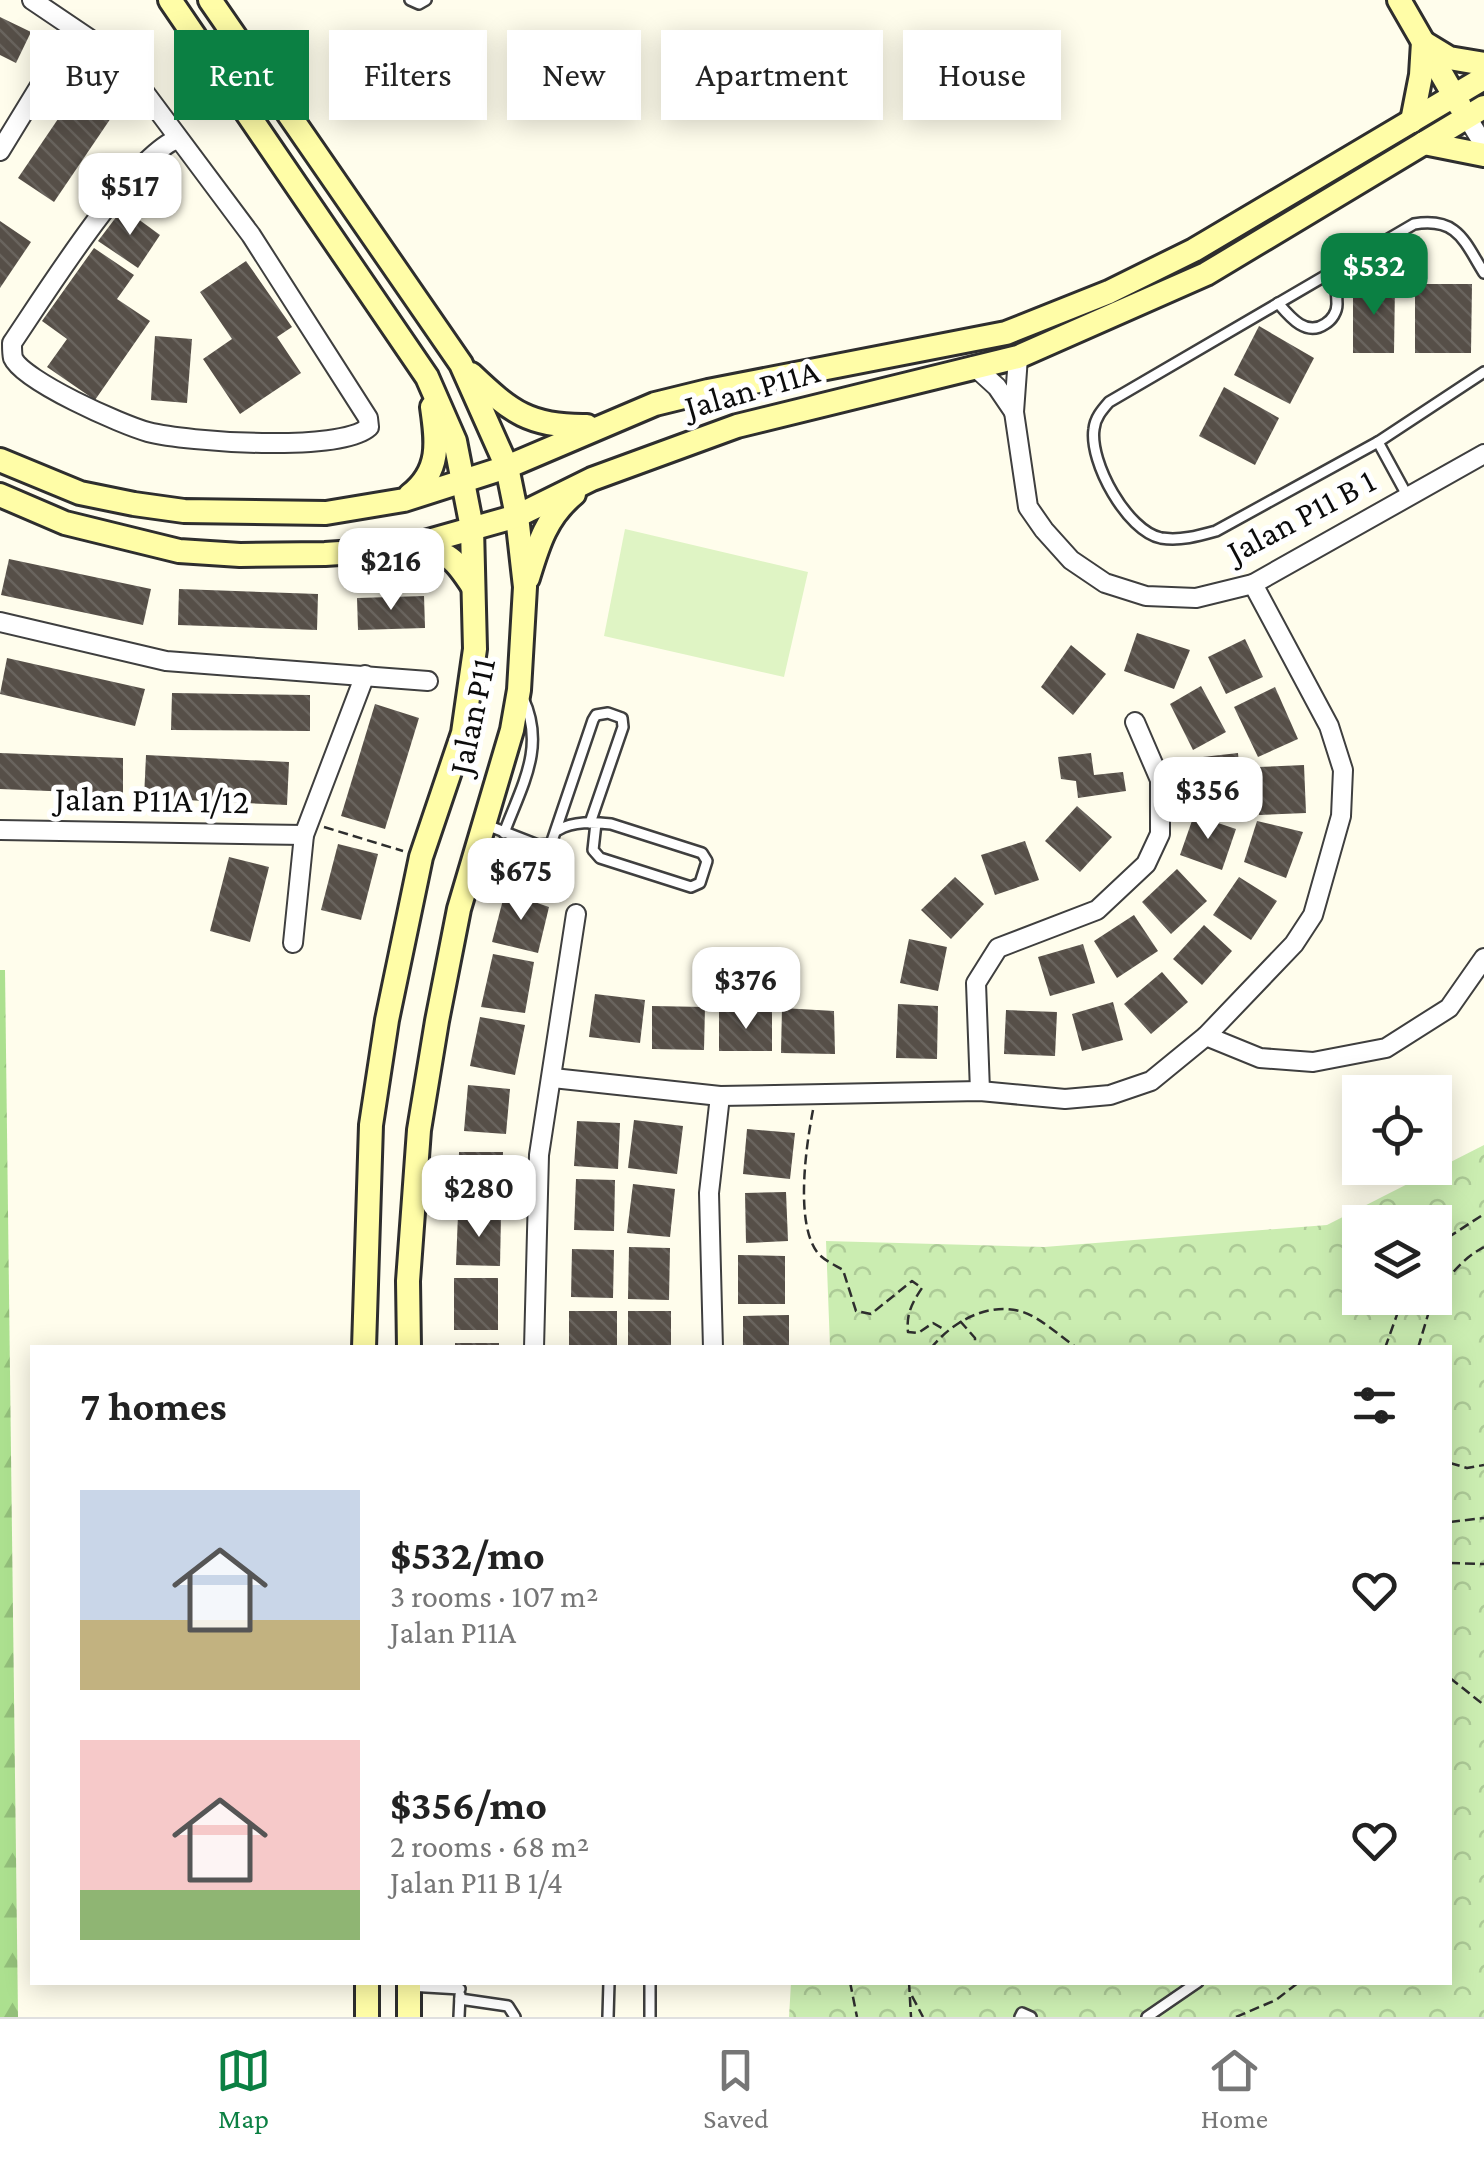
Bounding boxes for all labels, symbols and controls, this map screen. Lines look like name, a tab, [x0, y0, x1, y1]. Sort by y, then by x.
chip: Buy	[30, 30, 154, 120]
chip: Rent	[174, 30, 309, 120]
chip: Filters	[329, 30, 487, 120]
chip: New	[507, 30, 641, 120]
chip: Apartment	[661, 30, 883, 120]
chip: House	[903, 30, 1061, 120]
pin: $517	[71, 153, 189, 238]
text: $517	[101, 167, 160, 203]
pin: $532	[1315, 233, 1433, 318]
text: $532	[1343, 247, 1405, 283]
street label: Jalan P11A	[677, 351, 824, 428]
street label: Jalan P11 B 1	[1218, 461, 1382, 573]
pin: $216	[332, 528, 450, 613]
text: $216	[360, 542, 422, 578]
street label: Jalan P11	[440, 654, 503, 781]
pin: $356	[1149, 757, 1267, 842]
text: $356	[1176, 771, 1240, 807]
street label: Jalan P11A 1/12	[51, 779, 250, 821]
pin: $675	[462, 838, 580, 923]
text: $675	[490, 852, 552, 888]
pin: $376	[687, 947, 805, 1032]
text: $376	[714, 961, 778, 997]
map controls	[1342, 1075, 1452, 1315]
button: locate	[1342, 1075, 1452, 1185]
pin: $280	[420, 1155, 538, 1240]
text: $280	[444, 1169, 514, 1205]
button: layers	[1342, 1205, 1452, 1315]
icon: filters	[1347, 1378, 1402, 1433]
text: 7 homes	[80, 1382, 227, 1429]
icon: home	[160, 1530, 280, 1650]
text: $532/mo	[390, 1531, 545, 1578]
icon: heart	[1347, 1563, 1402, 1618]
text: 3 rooms · 107 m²	[390, 1578, 599, 1614]
text: Jalan P11A	[390, 1614, 516, 1650]
icon: home	[160, 1780, 280, 1900]
text: $356/mo	[390, 1781, 547, 1828]
icon: heart	[1347, 1813, 1402, 1868]
text: 2 rooms · 68 m²	[390, 1828, 589, 1864]
text: Jalan P11 B 1/4	[390, 1864, 563, 1900]
tab: Map	[216, 2043, 271, 2134]
tab: Saved	[703, 2043, 769, 2134]
tab: Home	[1201, 2043, 1268, 2134]

